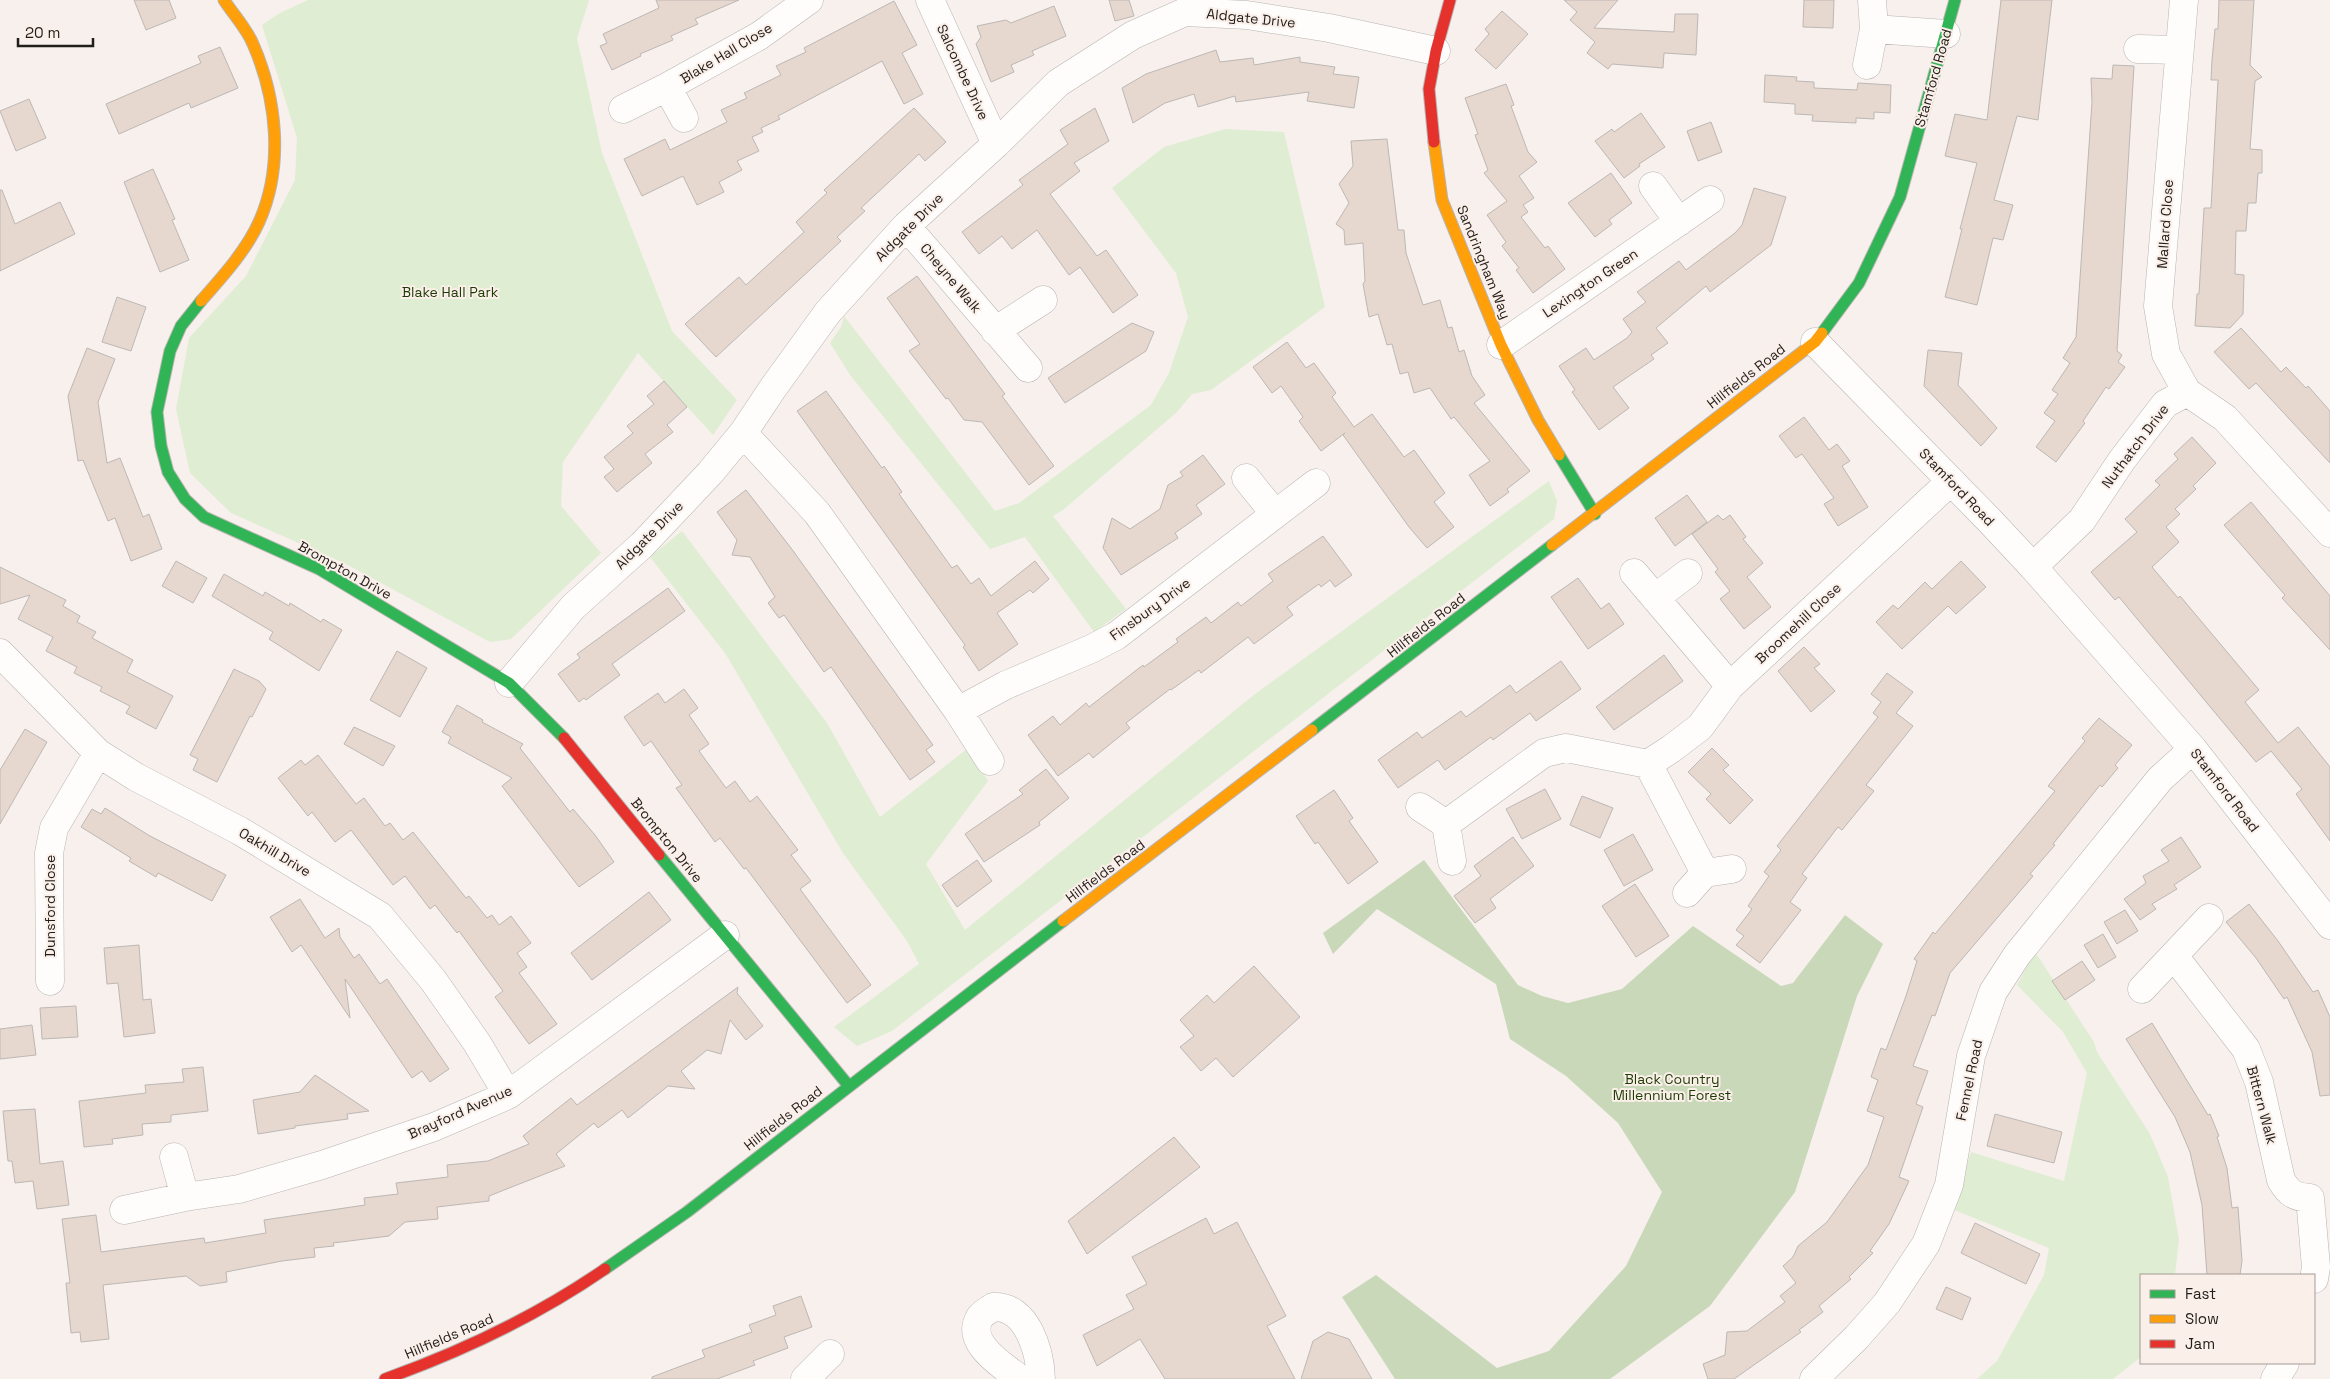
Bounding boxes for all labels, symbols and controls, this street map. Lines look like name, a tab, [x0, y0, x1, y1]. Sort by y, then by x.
street label: Aldgate Drive	[1206, 4, 1296, 32]
scale bar	[18, 15, 92, 47]
street label: Blake Hall Close	[677, 18, 775, 88]
street label: Salcombe Drive	[933, 21, 993, 123]
text: 20 m	[25, 23, 60, 42]
street label: Stamford Road	[1910, 27, 1956, 129]
street label: Mallard Close	[2153, 179, 2177, 269]
street label: Aldgate Drive	[871, 189, 947, 265]
street label: Sandringham Way	[1453, 202, 1515, 322]
street label: Cheyne Walk	[916, 239, 986, 317]
street label: Lexington Green	[1539, 244, 1641, 322]
park label: Blake Hall Park	[402, 283, 499, 301]
street label: Hillfields Road	[1703, 340, 1789, 412]
street label: Nuthatch Drive	[2097, 400, 2173, 492]
street label: Stamford Road	[1915, 444, 1999, 530]
street label: Aldgate Drive	[611, 497, 687, 573]
street label: Brompton Drive	[295, 537, 395, 603]
street label: Finsbury Drive	[1106, 574, 1194, 644]
street label: Broomehill Close	[1751, 579, 1845, 667]
street label: Hillfields Road	[1383, 589, 1469, 661]
street label: Stamford Road	[2187, 745, 2263, 835]
street label: Brompton Drive	[627, 794, 707, 886]
street label: Oakhill Drive	[236, 823, 314, 881]
street label: Hillfields Road	[1062, 835, 1148, 907]
street label: Dunsford Close	[41, 855, 59, 957]
street label: Fennel Road	[1952, 1038, 1986, 1122]
street label: Bittern Walk	[2243, 1064, 2281, 1147]
park label: Black Country Millennium Forest	[1613, 1070, 1731, 1104]
street label: Brayford Avenue	[405, 1081, 515, 1143]
street label: Hillfields Road	[740, 1082, 826, 1154]
legend	[2140, 1274, 2315, 1364]
text: Fast	[2185, 1284, 2216, 1303]
street label: Hillfields Road	[402, 1309, 496, 1363]
text: Slow	[2185, 1309, 2219, 1328]
text: Jam	[2185, 1334, 2215, 1353]

